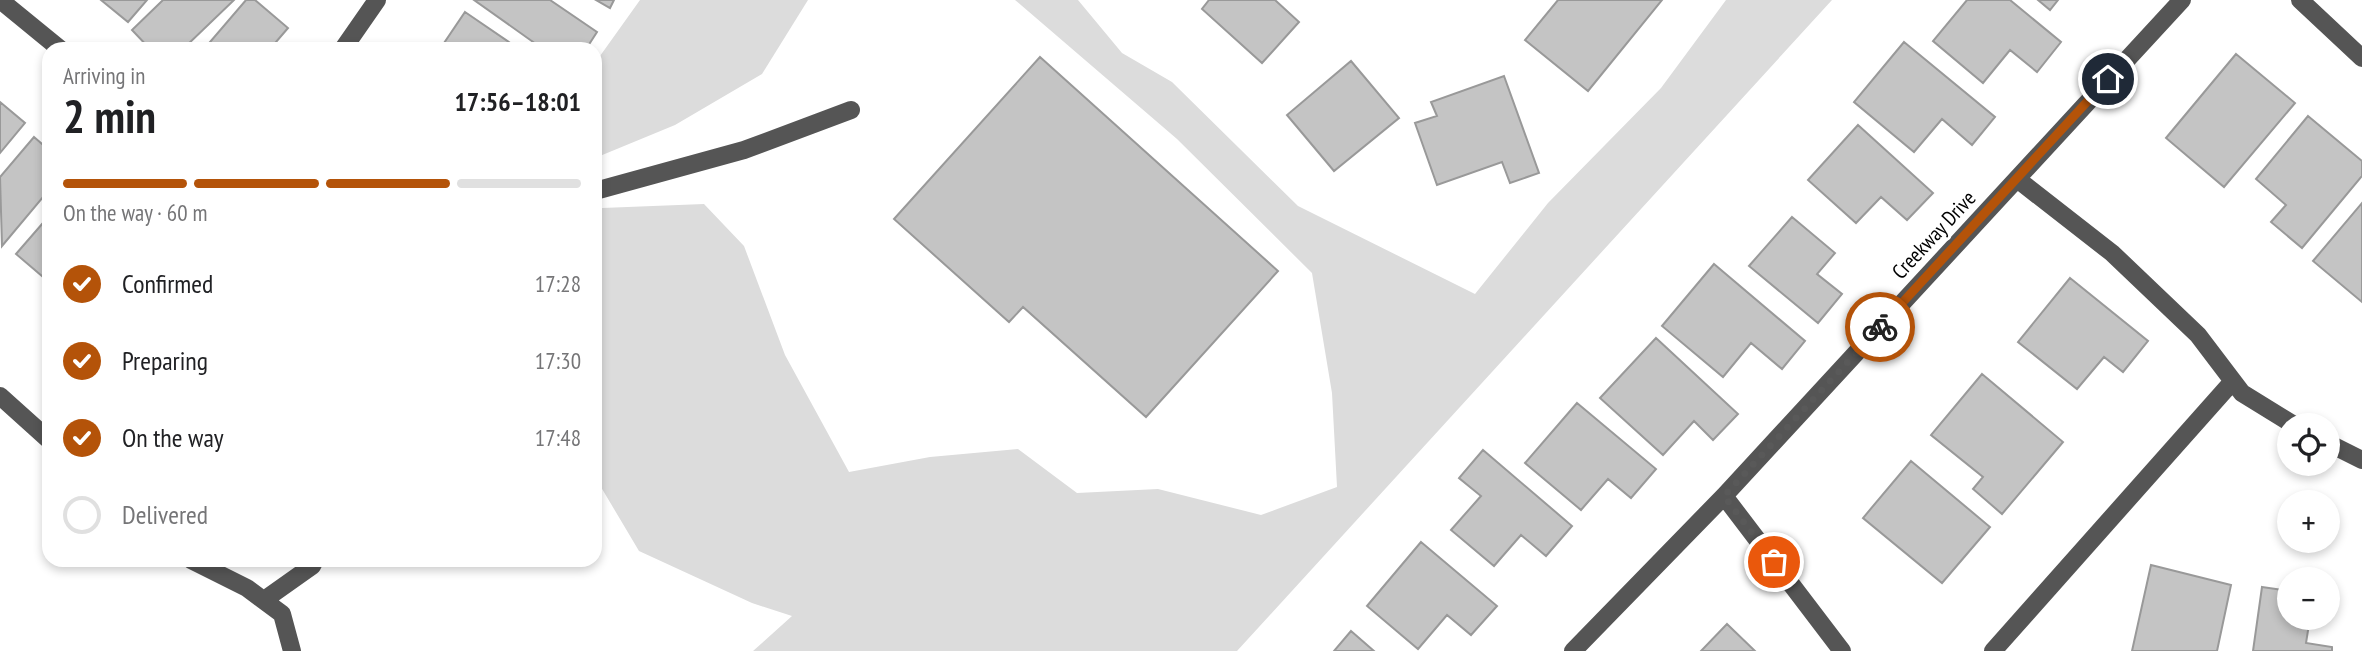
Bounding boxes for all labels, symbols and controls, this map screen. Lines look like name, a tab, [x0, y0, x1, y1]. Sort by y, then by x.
pin	[2078, 49, 2138, 109]
icon: home	[2089, 60, 2127, 98]
text: Arriving in	[63, 61, 145, 90]
text: 17:56–18:01	[454, 85, 581, 118]
text: 2 min	[63, 86, 156, 146]
street label: Creekway Drive	[1886, 185, 1981, 285]
text: On the way · 60 m	[63, 198, 207, 227]
icon: check	[63, 265, 101, 303]
text: Confirmed	[122, 267, 213, 300]
text: 17:28	[535, 269, 581, 298]
courier	[1845, 292, 1915, 362]
icon: bike	[1861, 308, 1899, 346]
icon: check	[63, 342, 101, 380]
text: Preparing	[122, 344, 208, 377]
text: 17:30	[535, 346, 581, 375]
map controls	[2277, 413, 2340, 630]
button: locate	[2277, 413, 2340, 476]
icon: check	[63, 419, 101, 457]
text: On the way	[122, 421, 224, 454]
text: 17:48	[535, 423, 581, 452]
button: +	[2277, 490, 2340, 553]
text: Delivered	[122, 498, 208, 531]
pin	[1744, 532, 1804, 592]
icon: bag	[1755, 543, 1793, 581]
button: −	[2277, 567, 2340, 630]

